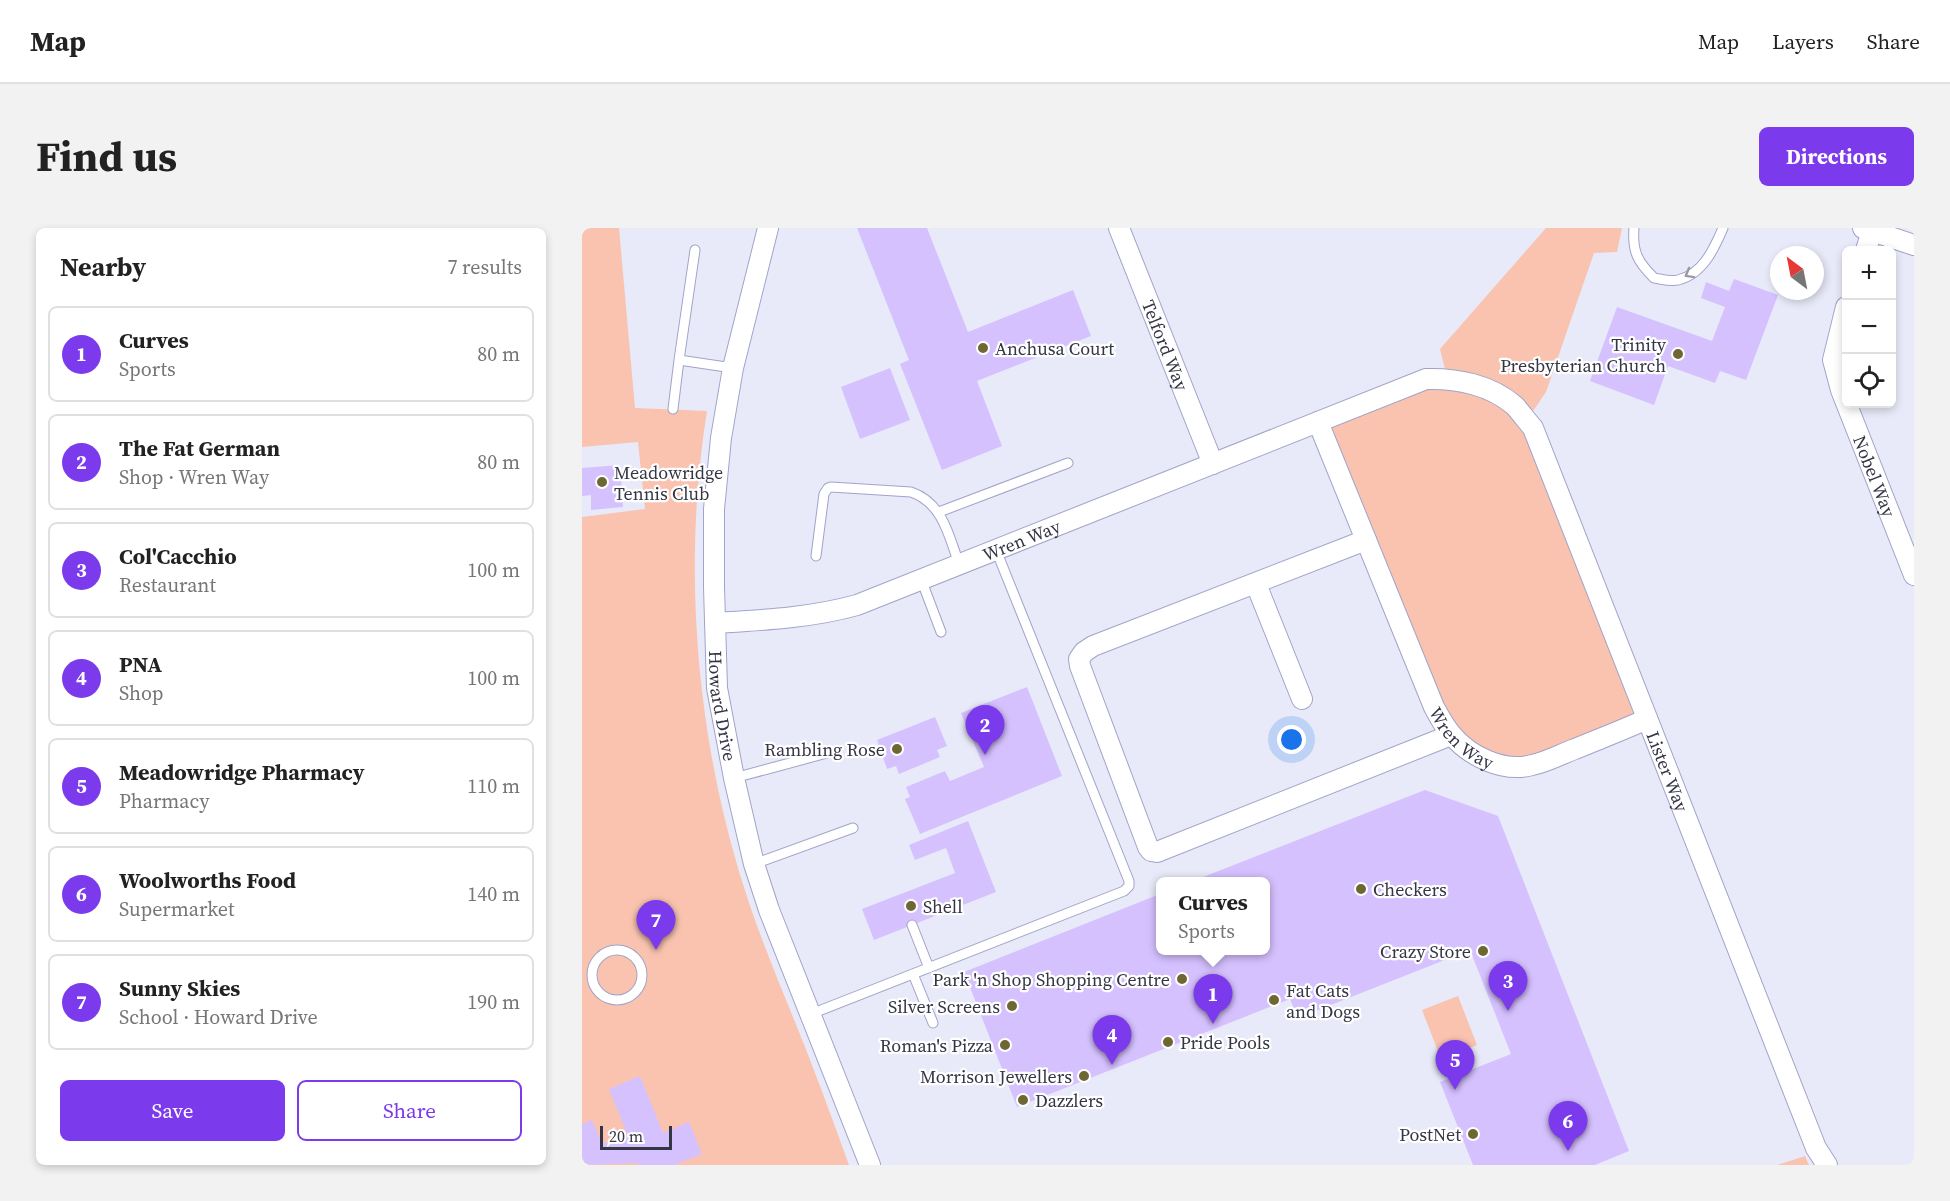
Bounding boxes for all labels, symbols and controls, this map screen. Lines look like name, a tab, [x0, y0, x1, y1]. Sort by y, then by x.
text: Map	[30, 22, 86, 60]
text: Map	[1698, 27, 1739, 56]
text: Layers	[1772, 27, 1834, 56]
text: Share	[1867, 27, 1920, 56]
text: Find us	[36, 127, 177, 185]
button: Directions	[1759, 127, 1914, 186]
north arrow	[1770, 246, 1824, 300]
map controls	[1842, 246, 1896, 408]
button: +	[1842, 246, 1896, 300]
text: Nearby	[60, 249, 146, 285]
text: 7 results	[447, 253, 522, 281]
one-way arrow	[1685, 267, 1695, 278]
street label: Telford Way	[1136, 296, 1195, 395]
button: −	[1842, 300, 1896, 354]
text: Curves	[119, 325, 189, 355]
place label: Trinity Presbyterian Church	[1500, 332, 1667, 378]
place label: Anchusa Court	[995, 336, 1114, 361]
text: 1	[76, 340, 87, 368]
text: 80 m	[477, 340, 520, 368]
marker: Anchusa Court	[976, 341, 990, 355]
marker: Trinity Presbyterian Church	[1671, 347, 1685, 361]
button: locate	[1842, 354, 1896, 408]
text: Sports	[119, 355, 176, 383]
street label: Nobel Way	[1848, 432, 1902, 521]
text: The Fat German	[119, 433, 280, 463]
text: 2	[76, 448, 87, 476]
text: 80 m	[477, 448, 520, 476]
place label: Meadowridge Tennis Club	[614, 460, 723, 506]
text: Shop · Wren Way	[119, 463, 269, 491]
marker: Meadowridge Tennis Club	[595, 475, 609, 489]
street label: Wren Way	[978, 513, 1065, 567]
text: Col'Cacchio	[119, 541, 237, 571]
text: 3	[76, 556, 87, 584]
text: 100 m	[467, 556, 520, 584]
text: Restaurant	[119, 571, 216, 599]
text: PNA	[119, 649, 162, 679]
street label: Howard Drive	[703, 650, 743, 763]
text: 4	[76, 664, 87, 692]
text: 100 m	[467, 664, 520, 692]
text: Shop	[119, 679, 164, 707]
street label: Wren Way	[1424, 702, 1498, 775]
pin: 2	[966, 706, 1004, 755]
your location	[1277, 725, 1306, 754]
street label: Lister Way	[1641, 727, 1695, 816]
place label: Rambling Rose	[764, 737, 885, 762]
marker: Rambling Rose	[890, 742, 904, 756]
text: Meadowridge Pharmacy	[119, 757, 364, 787]
text: 5	[76, 772, 87, 800]
text: 110 m	[467, 772, 520, 800]
text: Pharmacy	[119, 787, 210, 815]
text: Woolworths Food	[119, 865, 296, 895]
popup	[1156, 877, 1270, 955]
place label: Checkers	[1373, 877, 1447, 902]
text: 6	[76, 880, 87, 908]
text: 140 m	[467, 880, 520, 908]
marker: Checkers	[1354, 882, 1368, 896]
text: Curves	[1178, 887, 1248, 917]
place label: Shell	[923, 894, 963, 919]
text: Supermarket	[119, 895, 234, 923]
marker: Shell	[904, 899, 918, 913]
pin: 7	[636, 900, 676, 950]
text: Sports	[1178, 917, 1235, 945]
place label: Crazy Store	[1380, 939, 1471, 964]
marker: Crazy Store	[1476, 944, 1490, 958]
pin: 3	[1488, 962, 1528, 1011]
place label: Park 'n Shop Shopping Centre	[932, 967, 1170, 992]
marker: Park 'n Shop Shopping Centre	[1175, 972, 1189, 986]
text: Sunny Skies	[119, 973, 240, 1003]
pin: 1	[1194, 974, 1232, 1024]
place label: Fat Cats and Dogs	[1286, 978, 1360, 1024]
text: 7	[76, 988, 87, 1016]
text: 190 m	[467, 988, 520, 1016]
marker: Fat Cats and Dogs	[1267, 993, 1281, 1007]
place label: Silver Screens	[888, 994, 1000, 1019]
marker: Silver Screens	[1005, 999, 1019, 1013]
text: School · Howard Drive	[119, 1003, 318, 1031]
pin: 4	[1092, 1016, 1132, 1065]
place label: Pride Pools	[1180, 1030, 1270, 1055]
place label: Roman's Pizza	[880, 1033, 994, 1058]
marker: Pride Pools	[1161, 1035, 1175, 1049]
marker: Roman's Pizza	[998, 1038, 1012, 1052]
pin: 5	[1436, 1040, 1474, 1090]
place label: Morrison Jewellers	[920, 1064, 1072, 1089]
marker: Morrison Jewellers	[1077, 1069, 1091, 1083]
button: Save	[60, 1080, 285, 1141]
button: Share	[297, 1080, 522, 1141]
place label: Dazzlers	[1035, 1088, 1103, 1113]
marker: Dazzlers	[1016, 1093, 1030, 1107]
pin: 6	[1548, 1102, 1588, 1151]
place label: PostNet	[1399, 1122, 1461, 1147]
scale bar	[600, 1123, 672, 1150]
text: 20 m	[609, 1125, 643, 1147]
marker: PostNet	[1466, 1127, 1480, 1141]

